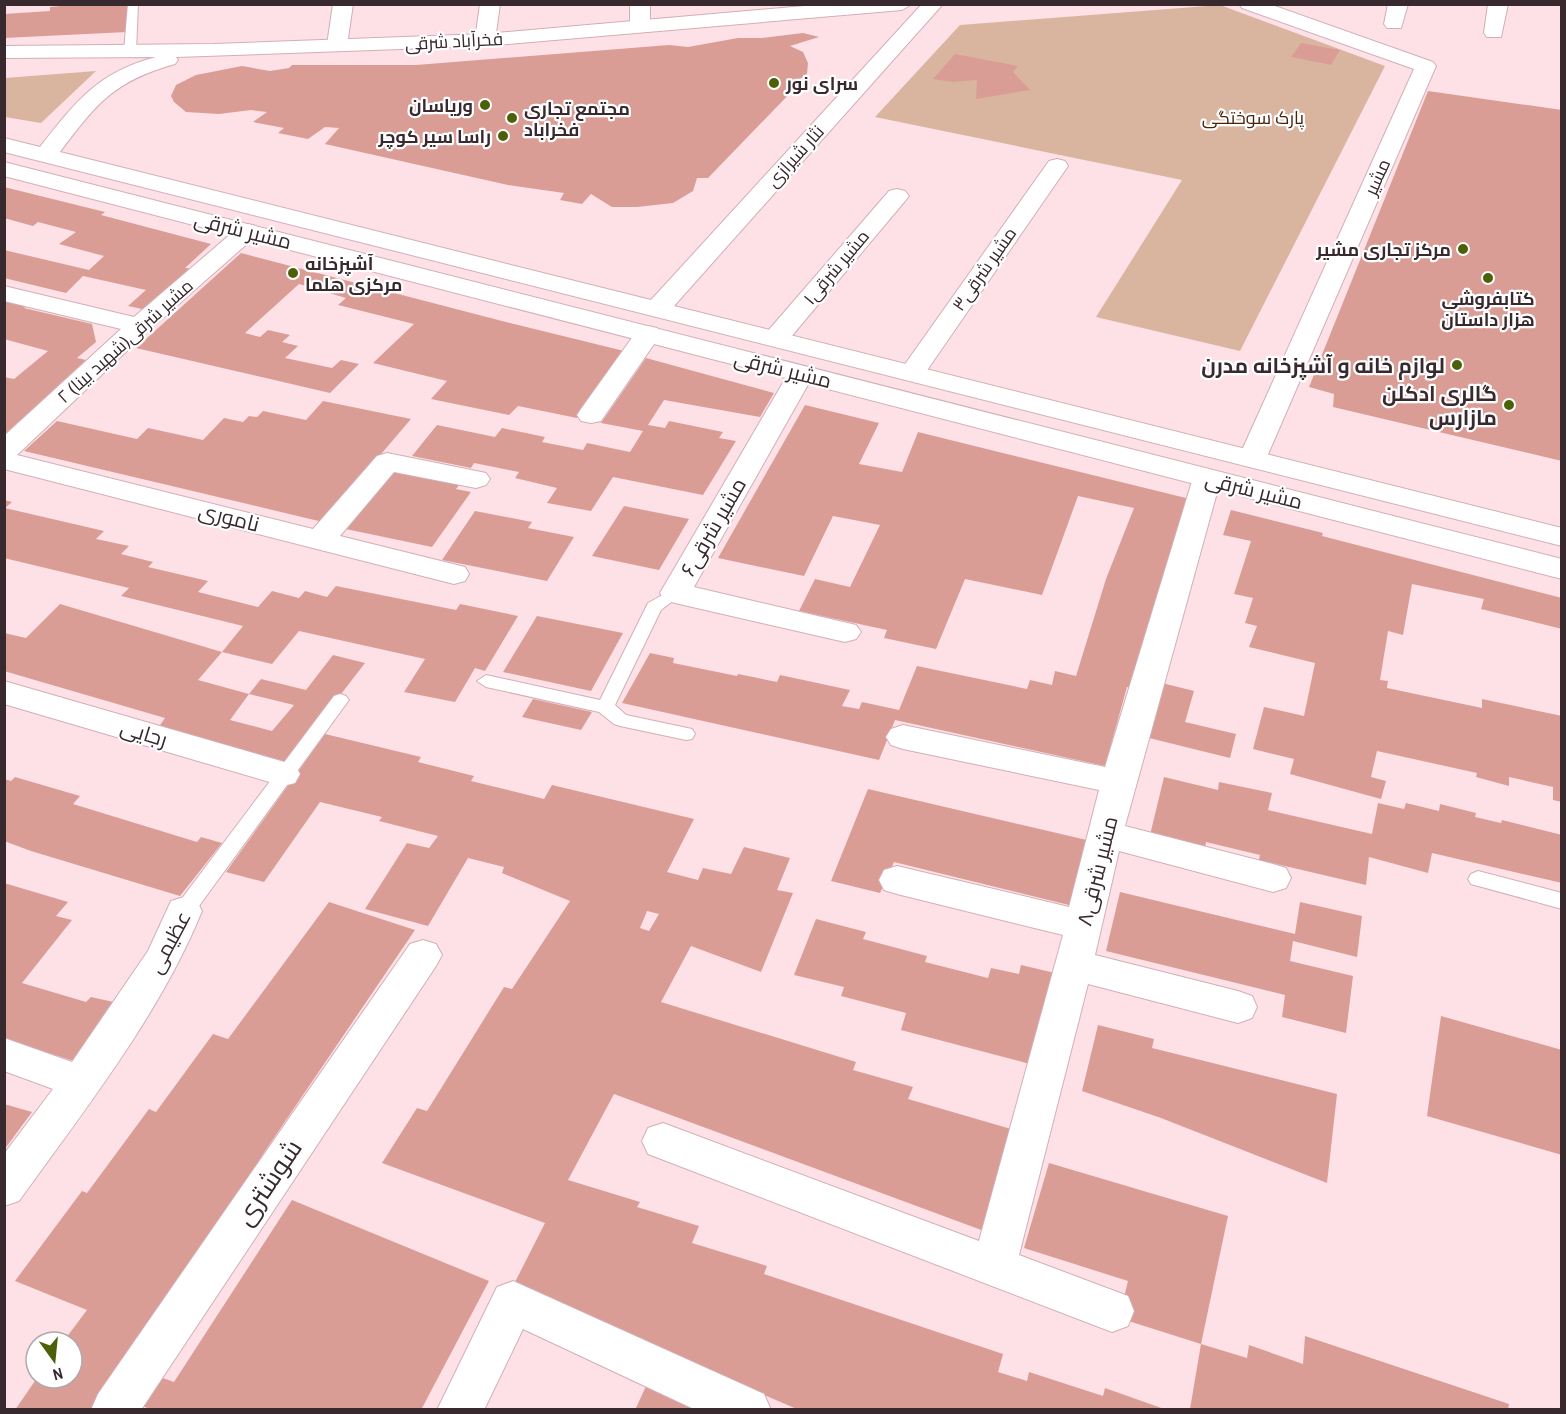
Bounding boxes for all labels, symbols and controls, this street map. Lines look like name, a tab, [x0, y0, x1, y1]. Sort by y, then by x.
street label: فخرآباد شرقی	[404, 26, 504, 56]
place label: سرای نور	[785, 71, 858, 96]
marker: سرای نور	[767, 76, 781, 90]
place label: وریاسان	[409, 93, 473, 118]
place label: مجتمع تجاری فخراباد	[524, 96, 630, 142]
marker: وریاسان	[478, 98, 492, 112]
park label: پارک سوختگی	[1202, 105, 1304, 130]
marker: مجتمع تجاری فخراباد	[505, 111, 519, 125]
street label: نثار شیرازی	[760, 120, 830, 192]
place label: راسا سیر کوچر	[378, 124, 491, 149]
marker: راسا سیر کوچر	[496, 129, 510, 143]
street label: مشیر	[1357, 155, 1396, 200]
street label: مشیر شرقی	[191, 204, 295, 256]
street label: ۳مشیر شرقی	[946, 222, 1022, 316]
street label: ۱مشیر شرقی	[797, 224, 875, 310]
place label: مرکز تجاری مشیر	[1315, 237, 1451, 262]
marker: مرکز تجاری مشیر	[1456, 242, 1470, 256]
place label: آشپزخانه مرکزی هلما	[305, 251, 402, 297]
marker: آشپزخانه مرکزی هلما	[286, 266, 300, 280]
marker: کتابفروشی هزار داستان	[1481, 271, 1495, 285]
street label: ۲ مشیر شرقی(شهید بینا)	[52, 273, 198, 409]
place label: کتابفروشی هزار داستان	[1441, 286, 1535, 332]
street label: مشیر شرقی	[731, 343, 835, 395]
place label: لوازم خانه و آشپزخانه مدرن	[1201, 351, 1445, 381]
marker: لوازم خانه و آشپزخانه مدرن	[1450, 358, 1464, 372]
place label: گالری ادکلن مازارس	[1382, 379, 1497, 432]
marker: گالری ادکلن مازارس	[1502, 398, 1516, 412]
street label: مشیر شرقی	[1202, 464, 1306, 516]
street label: ۶مشیر شرقی	[673, 472, 753, 582]
street label: ناموری	[196, 495, 262, 539]
street label: رجایی	[117, 712, 171, 754]
street label: مشیر شرقی۸	[1069, 813, 1125, 929]
street label: عظیمی	[140, 906, 198, 978]
street label: شوشتری	[226, 1132, 310, 1232]
north arrow	[24, 1330, 84, 1390]
text: N	[50, 1363, 65, 1386]

